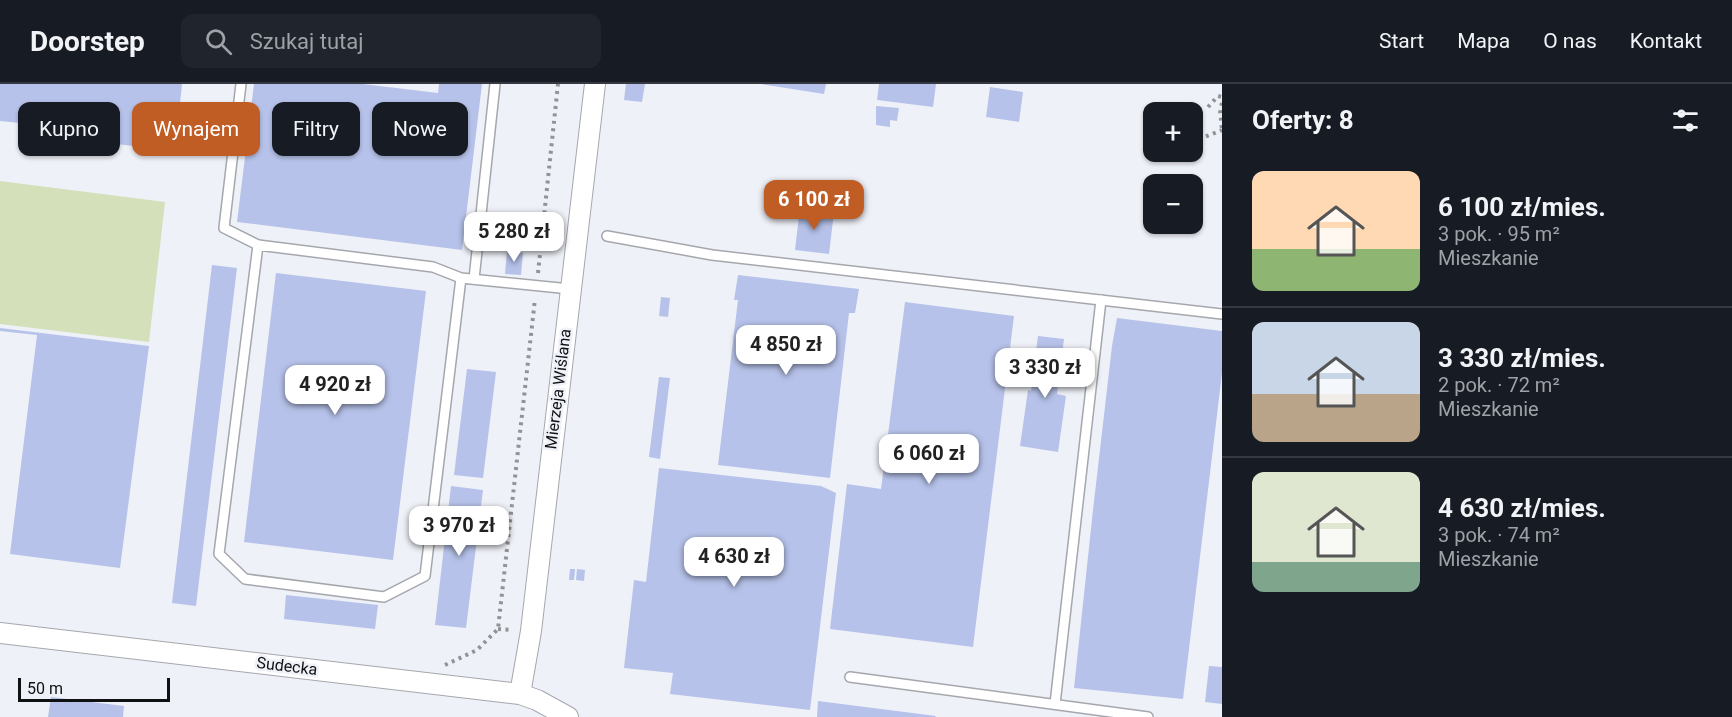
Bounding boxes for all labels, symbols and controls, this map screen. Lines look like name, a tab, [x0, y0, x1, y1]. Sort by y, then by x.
search box	[181, 14, 601, 68]
text: Doorstep	[30, 25, 145, 58]
icon: search	[202, 25, 235, 58]
text: Szukaj tutaj	[250, 29, 364, 54]
text: Start	[1379, 29, 1424, 53]
text: Mapa	[1457, 29, 1510, 53]
text: O nas	[1543, 29, 1597, 53]
text: Kontakt	[1630, 29, 1702, 53]
chip: Kupno	[18, 102, 120, 156]
chip: Wynajem	[132, 102, 260, 156]
chip: Filtry	[272, 102, 360, 156]
chip: Nowe	[372, 102, 468, 156]
map controls	[1143, 102, 1203, 234]
button: +	[1143, 102, 1203, 162]
icon: filters	[1669, 104, 1702, 137]
text: Oferty: 8	[1252, 105, 1354, 135]
button: −	[1143, 174, 1203, 234]
pin: 6 100 zł	[752, 180, 876, 231]
text: 6 100 zł	[778, 187, 850, 211]
text: 6 100 zł/mies.	[1438, 192, 1606, 222]
icon: home	[1300, 195, 1372, 267]
pin: 5 280 zł	[452, 212, 576, 263]
text: 5 280 zł	[478, 219, 550, 243]
text: 3 pok. · 95 m²	[1438, 222, 1560, 246]
text: Mieszkanie	[1438, 246, 1539, 270]
pin: 4 850 zł	[724, 325, 848, 376]
street label: Mierzeja Wiślana	[541, 328, 575, 450]
text: 4 850 zł	[750, 332, 822, 356]
text: 3 330 zł/mies.	[1438, 343, 1606, 373]
icon: home	[1300, 346, 1372, 418]
pin: 3 330 zł	[983, 348, 1107, 399]
text: 3 330 zł	[1009, 355, 1081, 379]
pin: 4 920 zł	[273, 365, 397, 416]
text: 4 920 zł	[299, 372, 371, 396]
text: 2 pok. · 72 m²	[1438, 373, 1560, 397]
text: Mieszkanie	[1438, 397, 1539, 421]
pin: 6 060 zł	[867, 434, 991, 485]
text: 6 060 zł	[893, 441, 965, 465]
text: 4 630 zł/mies.	[1438, 493, 1606, 523]
icon: home	[1300, 496, 1372, 568]
pin: 3 970 zł	[397, 506, 521, 557]
text: 3 970 zł	[423, 513, 495, 537]
text: 3 pok. · 74 m²	[1438, 523, 1560, 547]
pin: 4 630 zł	[672, 537, 796, 588]
text: 4 630 zł	[698, 544, 770, 568]
text: Mieszkanie	[1438, 547, 1539, 571]
street label: Sudecka	[256, 653, 318, 679]
scale bar	[18, 675, 170, 702]
text: 50 m	[27, 679, 63, 698]

